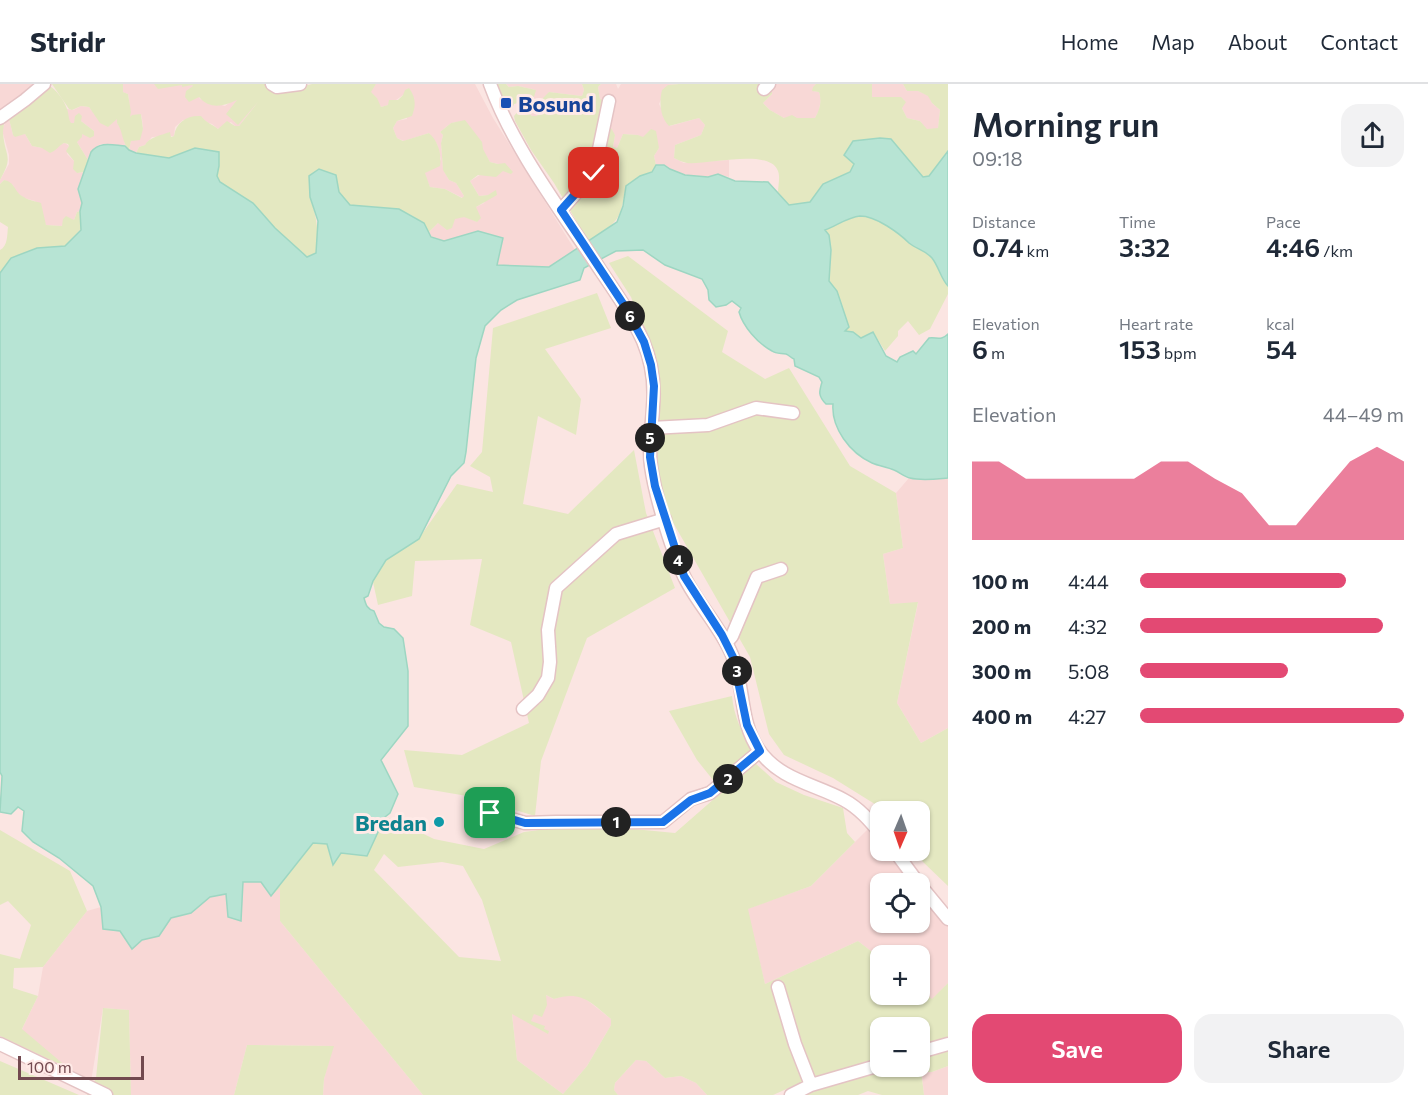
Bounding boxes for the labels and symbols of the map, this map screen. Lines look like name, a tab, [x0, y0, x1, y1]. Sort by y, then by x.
place label: Bosund	[518, 90, 594, 117]
marker: Bosund	[499, 96, 513, 110]
pin	[568, 147, 619, 198]
pin: 6	[615, 301, 645, 331]
pin: 5	[635, 423, 665, 453]
pin: 4	[663, 545, 693, 575]
pin: 3	[722, 656, 752, 686]
pin: 2	[713, 764, 743, 794]
pin	[464, 787, 515, 838]
north arrow	[870, 801, 930, 861]
pin: 1	[601, 807, 631, 837]
place label: Bredan	[355, 809, 427, 836]
marker: Bredan	[432, 815, 446, 829]
scale bar	[18, 1053, 144, 1080]

